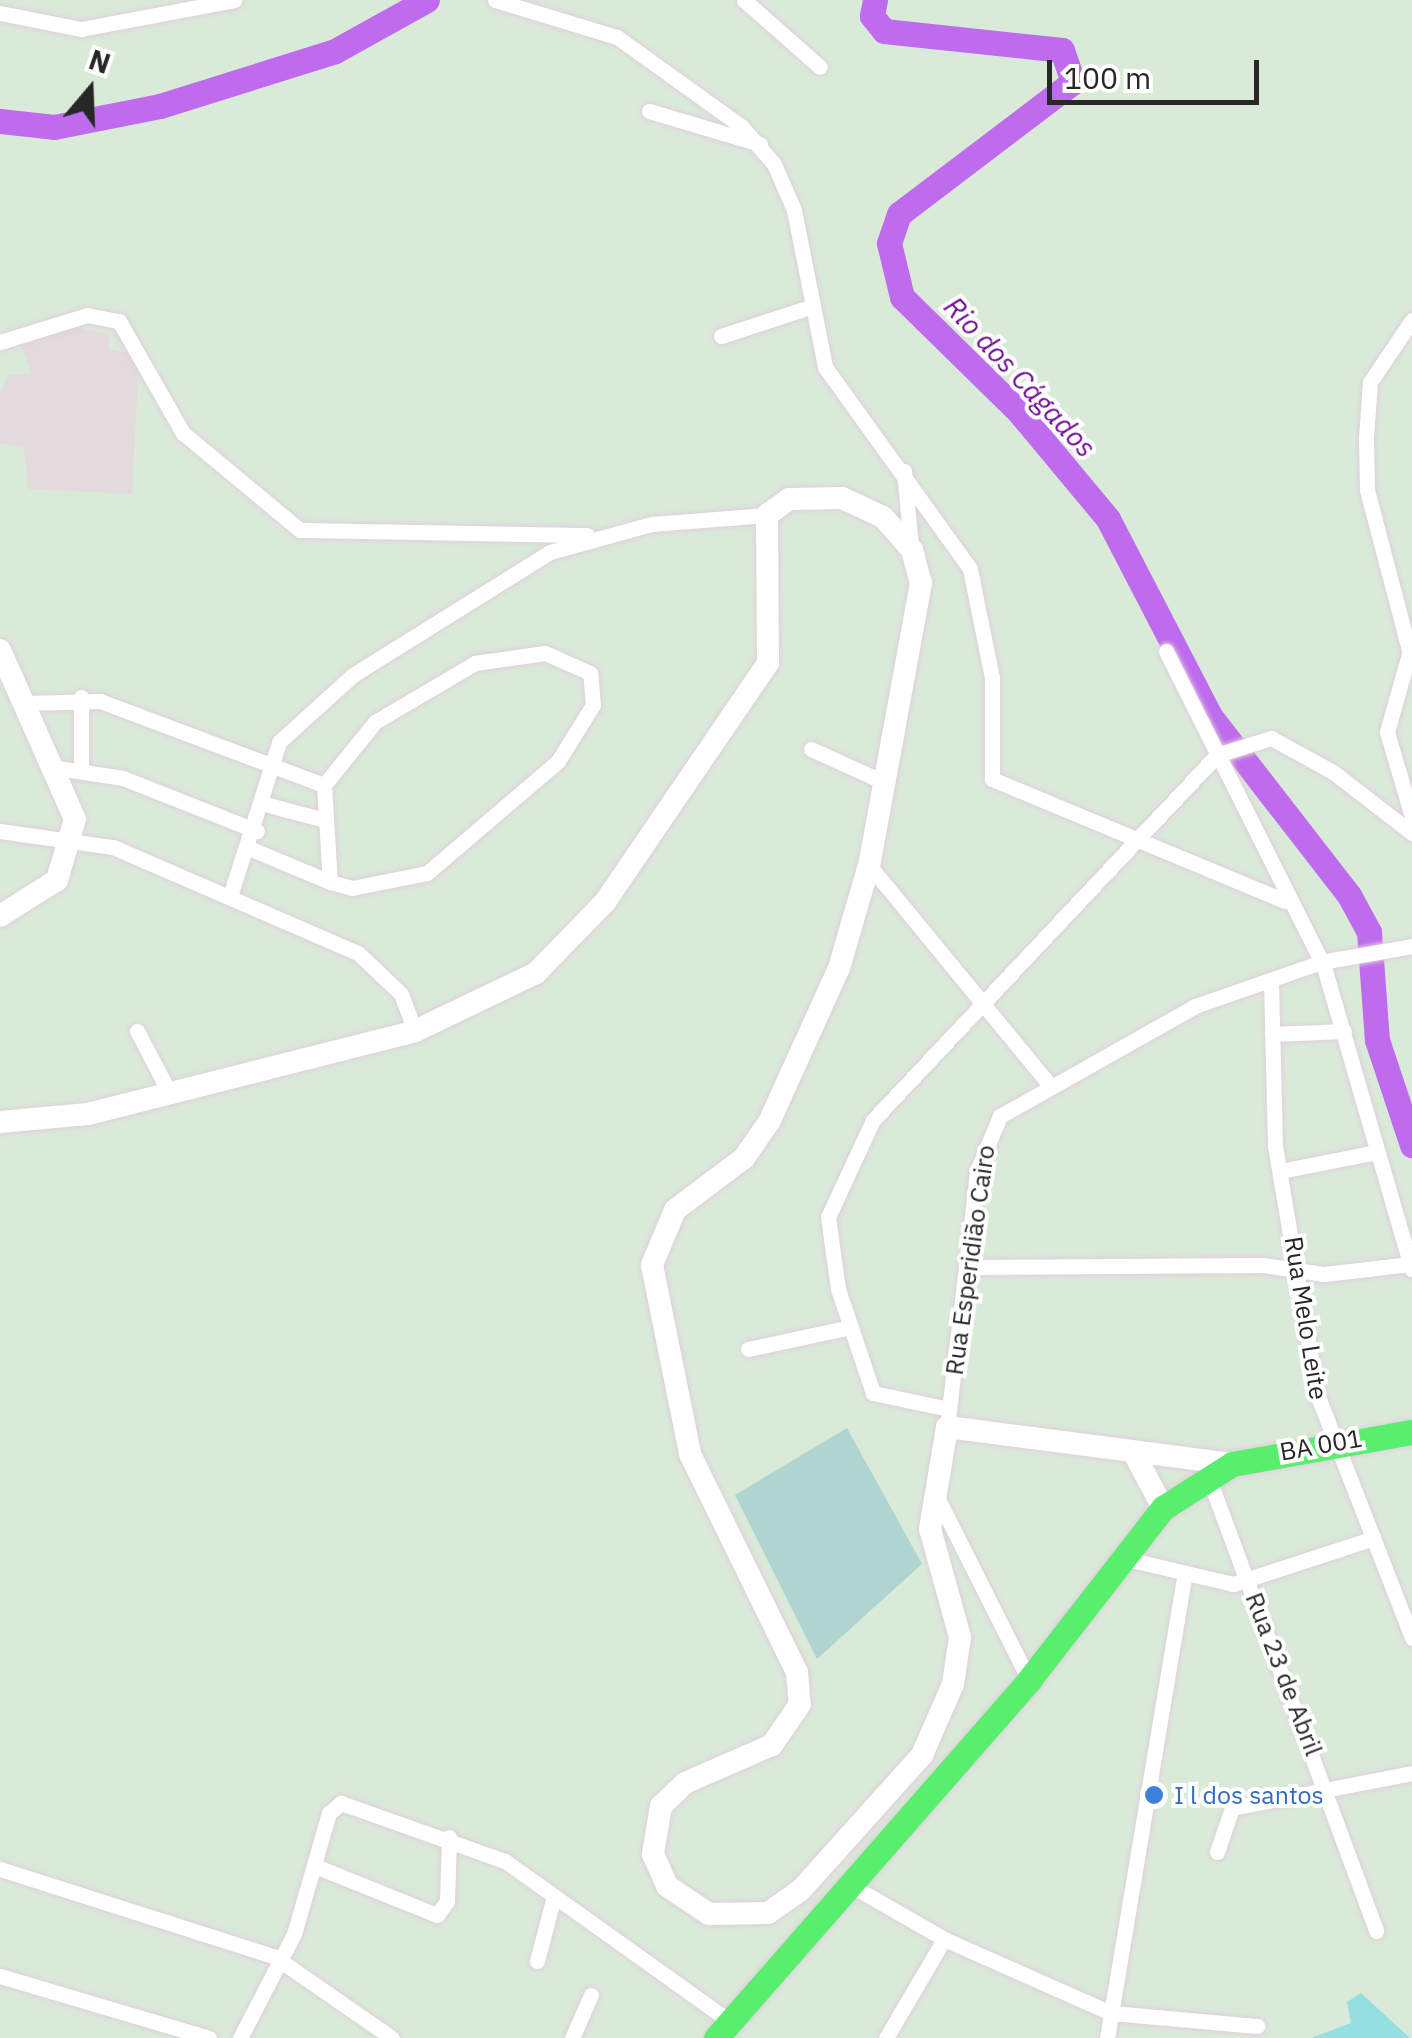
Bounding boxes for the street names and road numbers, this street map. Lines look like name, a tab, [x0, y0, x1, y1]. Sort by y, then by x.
street label: Rua Esperidião Cairo	[939, 1143, 1001, 1377]
street label: Rua Melo Leite	[1278, 1234, 1334, 1402]
street label: BA 001	[1278, 1423, 1364, 1467]
street label: Rua 23 de Abril	[1239, 1588, 1329, 1760]

